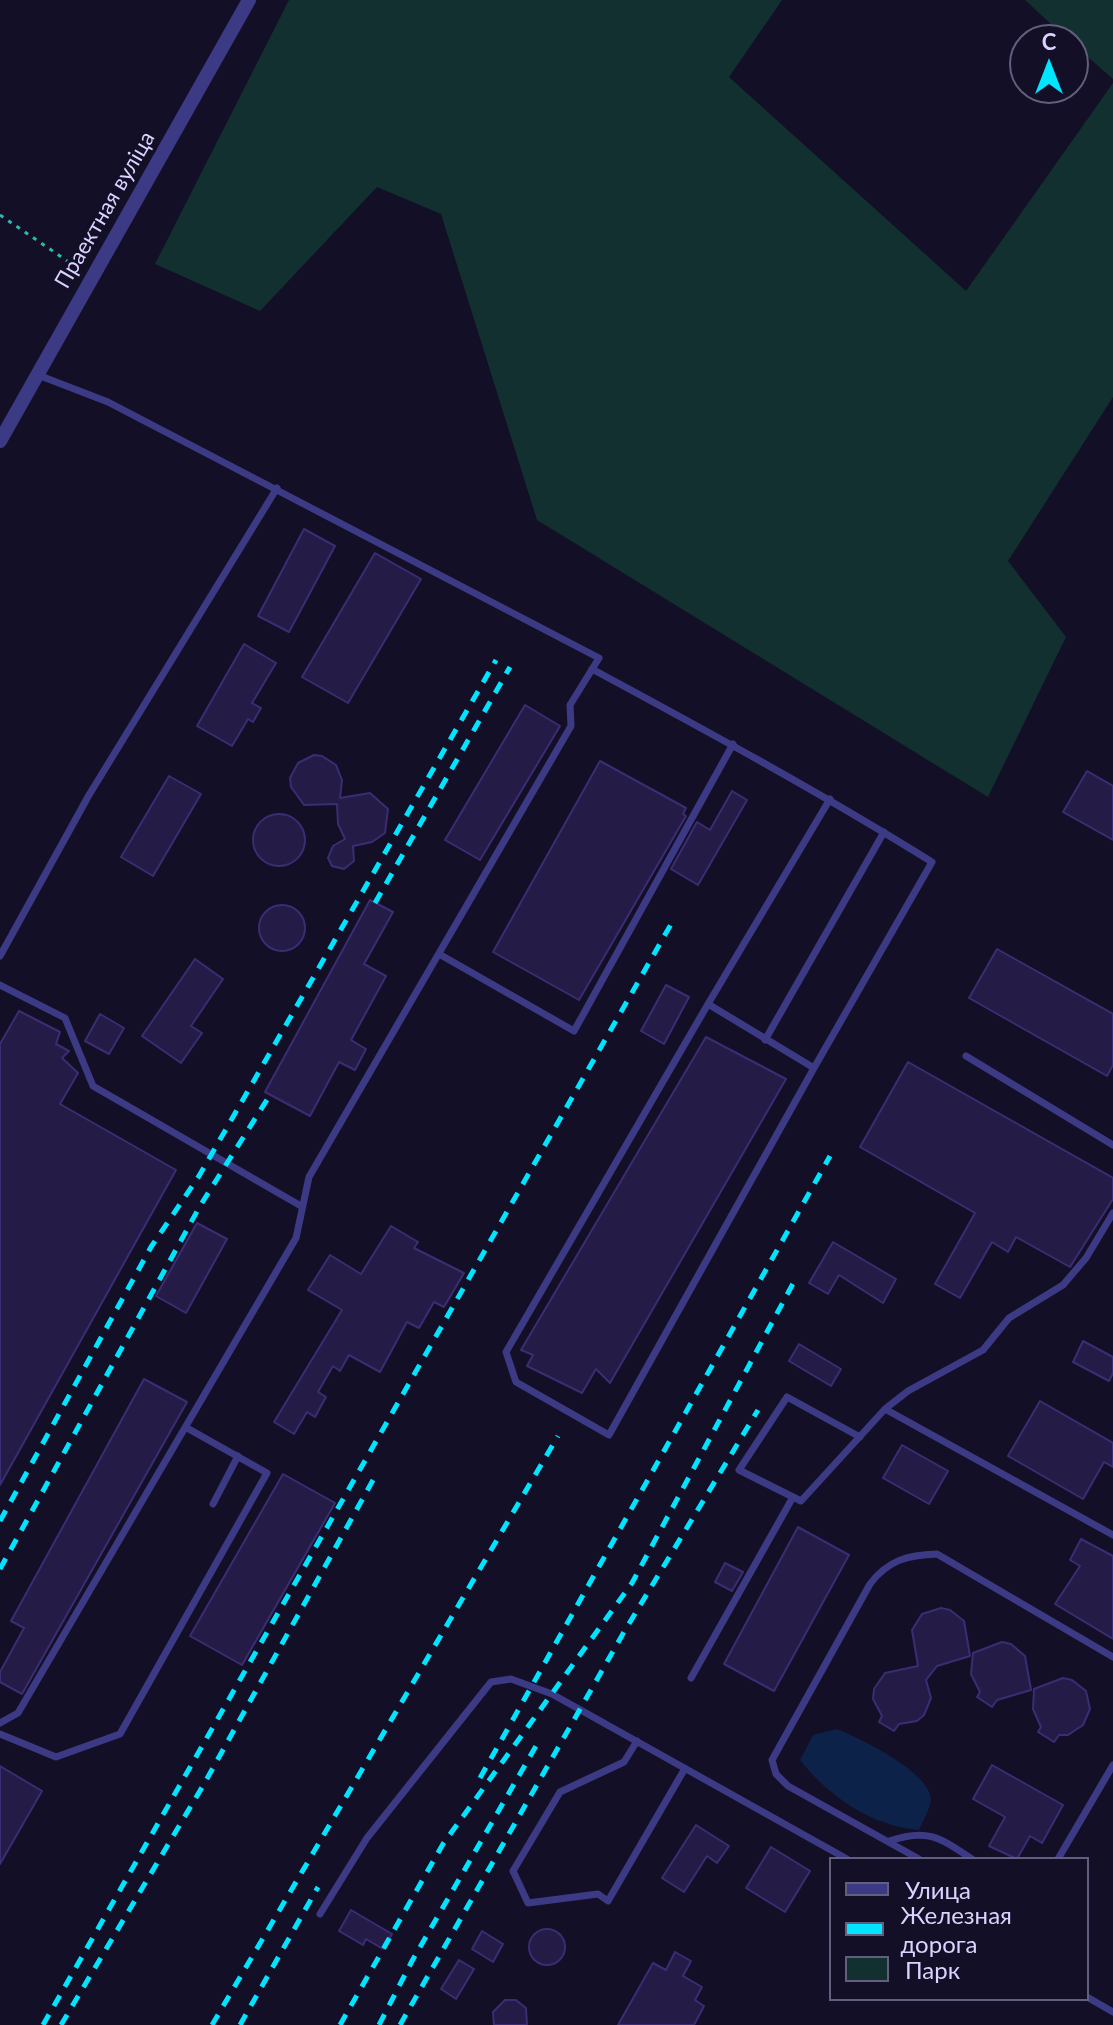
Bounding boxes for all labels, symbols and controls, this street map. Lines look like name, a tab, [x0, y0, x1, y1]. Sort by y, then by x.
north arrow	[1009, 24, 1089, 104]
text: С	[1042, 28, 1056, 55]
street label: Праектная вуліца	[49, 127, 161, 293]
legend	[829, 1857, 1089, 2001]
text: Улица	[905, 1875, 971, 1904]
text: Железная дорога	[900, 1900, 1012, 1958]
text: Парк	[905, 1955, 960, 1984]

